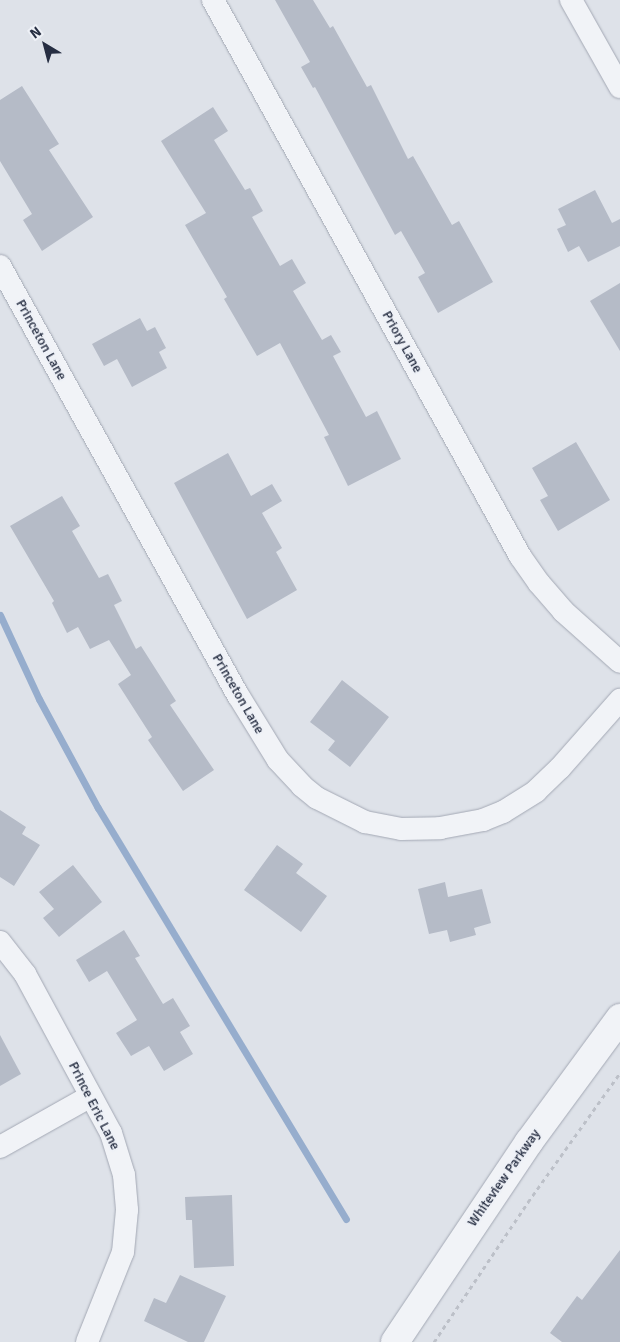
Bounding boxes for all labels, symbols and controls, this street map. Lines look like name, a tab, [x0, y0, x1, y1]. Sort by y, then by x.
north arrow	[20, 20, 70, 70]
text: N	[27, 23, 45, 42]
street label: Princeton Lane	[12, 297, 70, 383]
street label: Priory Lane	[378, 308, 426, 376]
street label: Princeton Lane	[208, 651, 268, 737]
street label: Prince Eric Lane	[65, 1059, 123, 1153]
street label: Whiteview Parkway	[464, 1126, 544, 1230]

